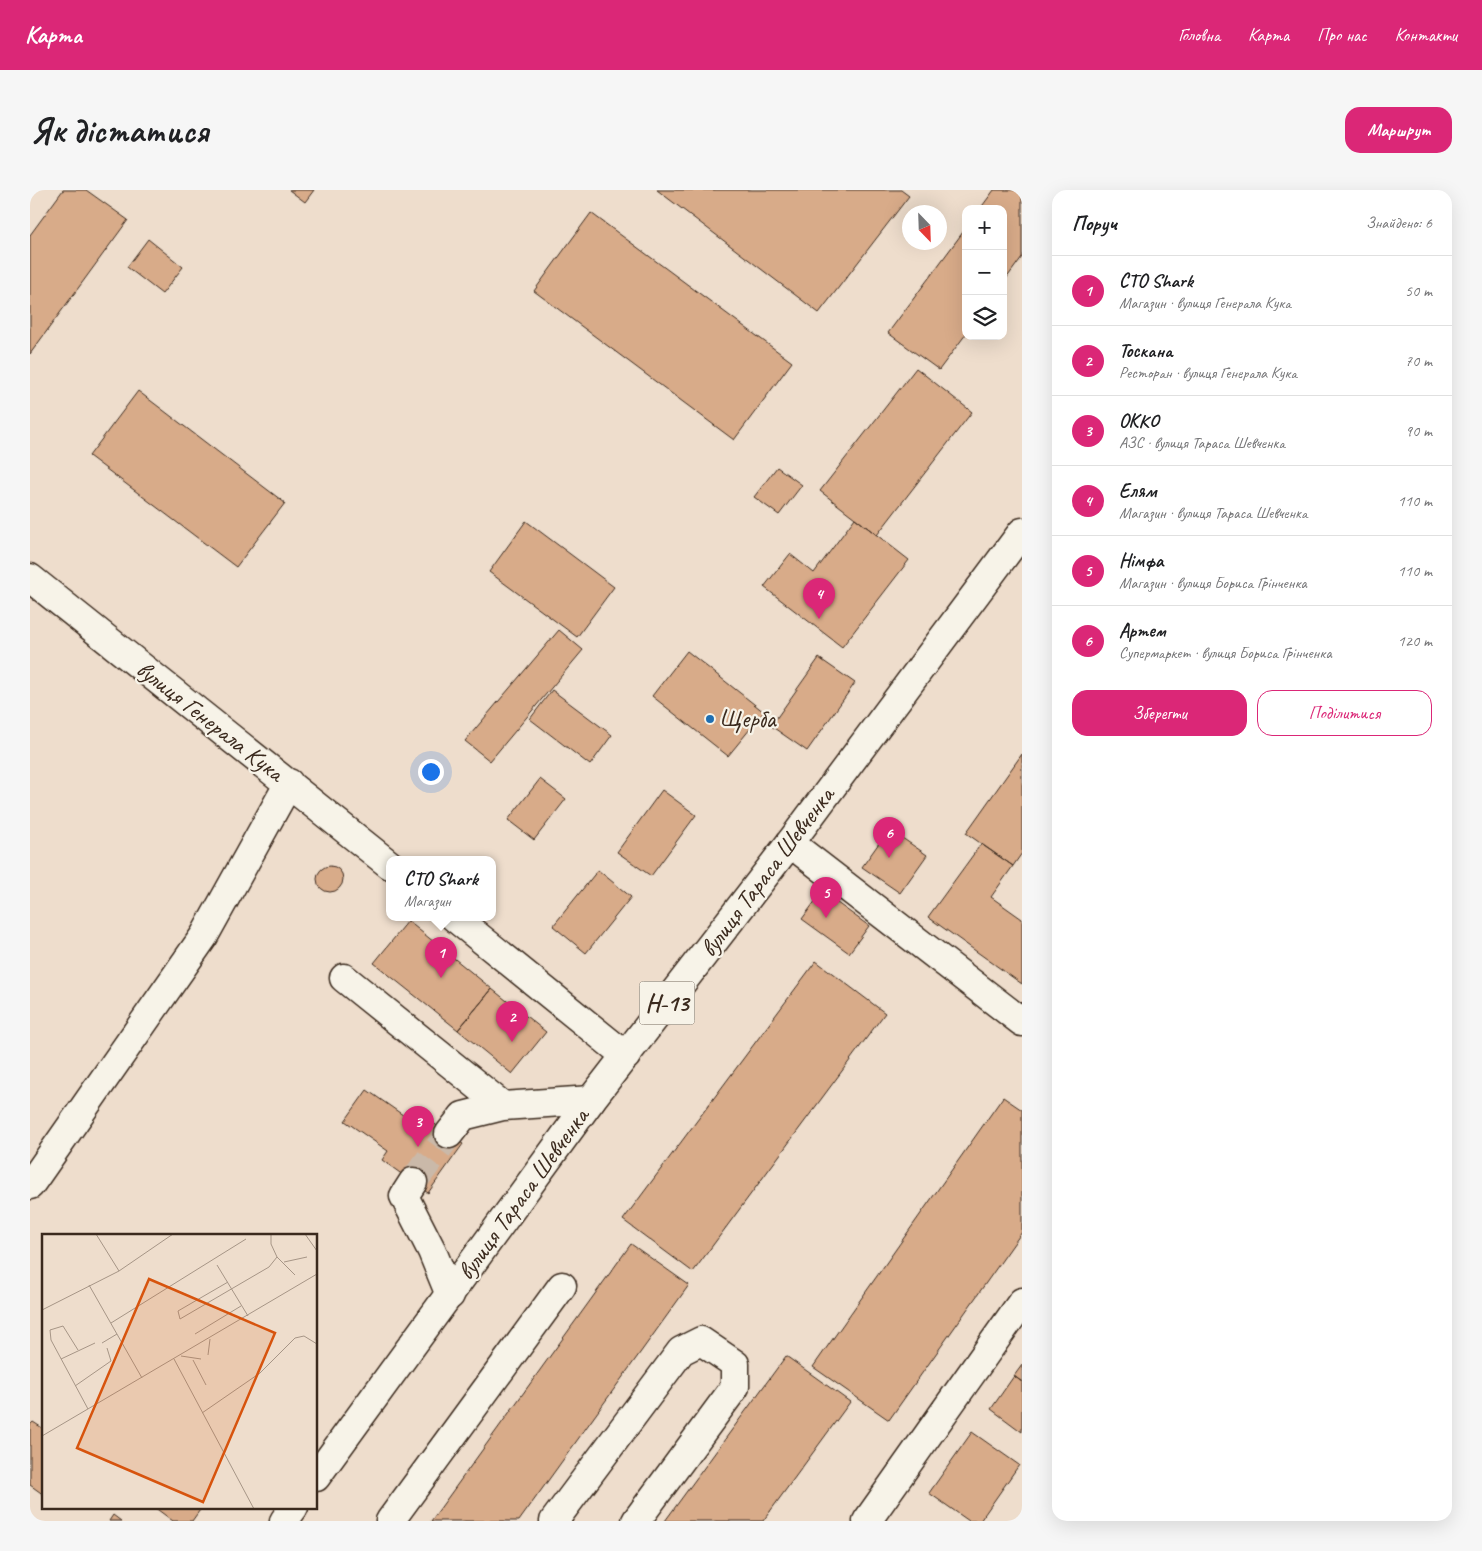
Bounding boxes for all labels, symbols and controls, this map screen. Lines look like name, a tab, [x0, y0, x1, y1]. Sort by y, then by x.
text: Карта	[25, 20, 82, 50]
text: Головна	[1178, 24, 1220, 46]
text: Карта	[1248, 24, 1289, 46]
text: Про нас	[1317, 24, 1367, 46]
text: Контакти	[1395, 24, 1457, 46]
button: Маршрут	[1345, 107, 1452, 153]
text: Як дістатися	[30, 108, 208, 153]
north arrow	[902, 205, 947, 250]
map controls	[962, 205, 1007, 340]
button: +	[962, 205, 1007, 250]
text: Поруч	[1072, 210, 1117, 236]
text: Знайдено: 6	[1366, 213, 1432, 233]
button: −	[962, 250, 1007, 295]
text: СТО Shark	[1119, 269, 1193, 293]
text: 1	[1084, 281, 1092, 301]
text: 50 m	[1405, 281, 1432, 301]
text: Магазин · вулиця Генерала Кука	[1119, 293, 1291, 313]
button: layers	[962, 295, 1007, 340]
text: Тоскана	[1119, 339, 1172, 363]
text: 2	[1084, 351, 1092, 371]
text: 70 m	[1405, 351, 1432, 371]
text: Ресторан · вулиця Генерала Кука	[1119, 363, 1297, 383]
text: ОККО	[1119, 409, 1159, 433]
text: 3	[1084, 421, 1092, 441]
text: 90 m	[1405, 421, 1432, 441]
text: АЗС · вулиця Тараса Шевченка	[1119, 433, 1285, 453]
text: Елям	[1119, 479, 1156, 503]
text: 4	[1084, 491, 1092, 511]
text: 110 m	[1398, 491, 1432, 511]
text: Магазин · вулиця Тараса Шевченка	[1119, 503, 1307, 523]
text: Німфа	[1119, 549, 1163, 573]
text: 5	[1085, 561, 1091, 581]
text: 110 m	[1398, 561, 1432, 581]
text: Магазин · вулиця Бориса Грінченка	[1119, 573, 1307, 593]
pin: 4	[803, 578, 835, 619]
text: Артем	[1119, 619, 1165, 643]
text: 6	[1084, 631, 1092, 651]
text: 120 m	[1398, 631, 1432, 651]
text: Супермаркет · вулиця Бориса Грінченка	[1119, 643, 1332, 663]
street label: вулиця Генерала Кука	[130, 653, 292, 790]
button: Зберегти	[1072, 690, 1247, 736]
button: Поділитися	[1257, 690, 1432, 736]
place label: Щерба	[720, 703, 777, 735]
marker: Щерба	[704, 713, 716, 725]
your location	[418, 759, 444, 785]
street label: вулиця Тараса Шевченка	[693, 778, 843, 963]
pin: 6	[873, 817, 905, 858]
popup	[386, 856, 496, 921]
text: СТО Shark	[404, 867, 478, 891]
pin: 5	[810, 877, 842, 918]
text: Магазин	[404, 891, 451, 911]
pin: 1	[425, 937, 457, 978]
road number: Н-13	[640, 981, 694, 1024]
pin: 2	[496, 1001, 528, 1042]
street label: вулиця Тараса Шевченка	[450, 1100, 598, 1286]
pin: 3	[402, 1106, 434, 1147]
inset map	[42, 1234, 318, 1508]

